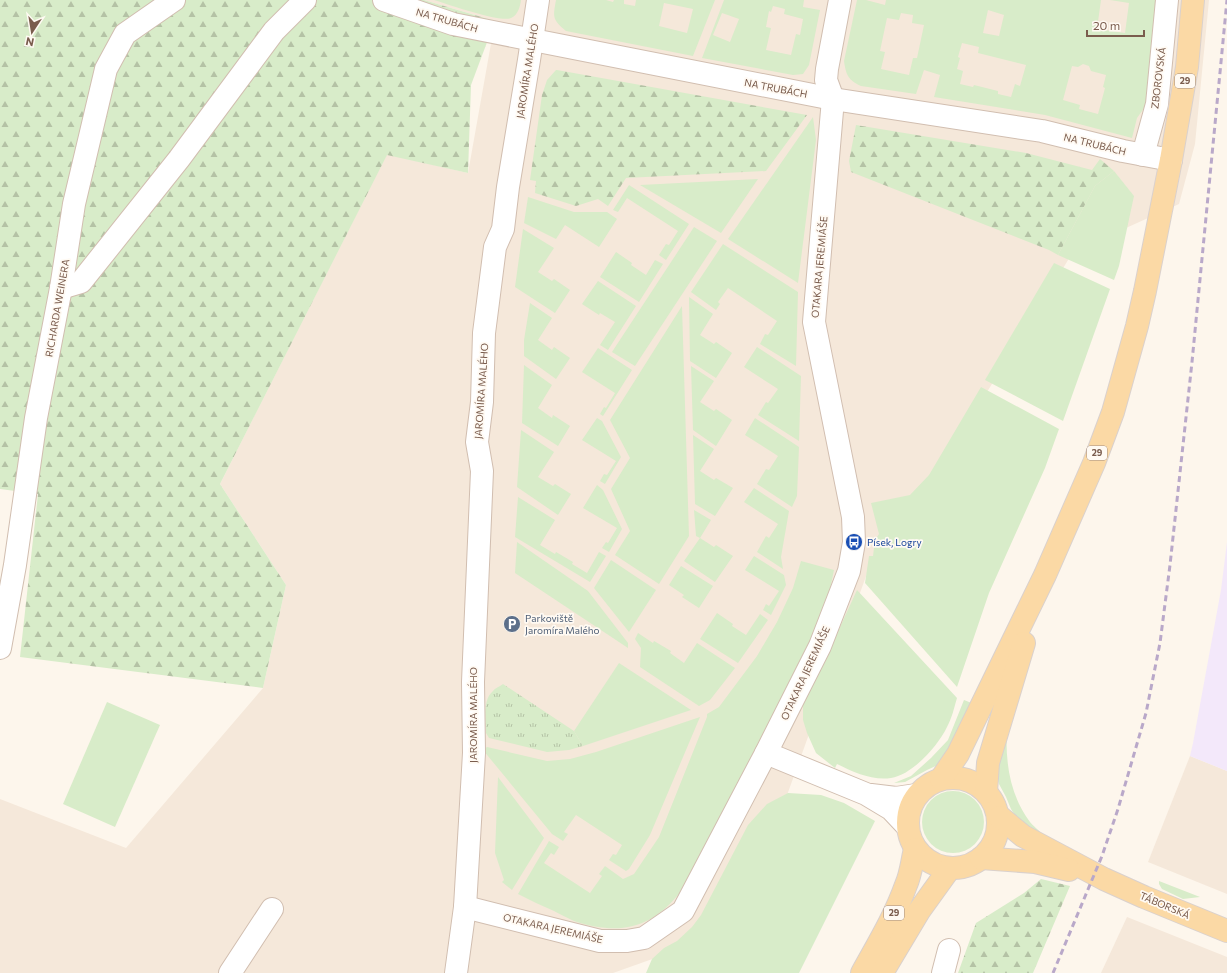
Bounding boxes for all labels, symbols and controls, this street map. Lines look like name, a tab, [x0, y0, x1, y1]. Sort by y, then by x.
street label: NA TRUBÁCH	[415, 5, 479, 35]
north arrow	[12, 12, 52, 52]
scale bar	[1087, 12, 1144, 38]
text: 20 m	[1093, 18, 1120, 32]
street label: JAROMÍRA MALÉHO	[514, 23, 540, 119]
text: N	[24, 35, 35, 49]
street label: ZBOROVSKÁ	[1148, 46, 1168, 109]
road number: 29	[1175, 74, 1195, 88]
street label: NA TRUBÁCH	[743, 76, 809, 100]
street label: NA TRUBÁCH	[1063, 130, 1127, 158]
street label: OTAKARA JEREMIÁŠE	[809, 216, 829, 318]
street label: RICHARDA WEINERA	[42, 258, 72, 358]
street label: JAROMÍRA MALÉHO	[472, 343, 490, 439]
road number: 29	[1087, 446, 1107, 460]
bus stop icon: Písek, Logry	[844, 532, 864, 552]
place label: Písek, Logry	[867, 536, 922, 548]
place label: Parkoviště Jaromíra Malého	[525, 612, 600, 636]
parking icon: Parkoviště Jaromíra Malého	[502, 614, 522, 634]
street label: OTAKARA JEREMIÁŠE	[778, 624, 832, 722]
street label: JAROMÍRA MALÉHO	[467, 667, 479, 763]
street label: TÁBORSKÁ	[1138, 889, 1192, 921]
road number: 29	[884, 906, 904, 920]
street label: OTAKARA JEREMIÁŠE	[502, 911, 604, 945]

